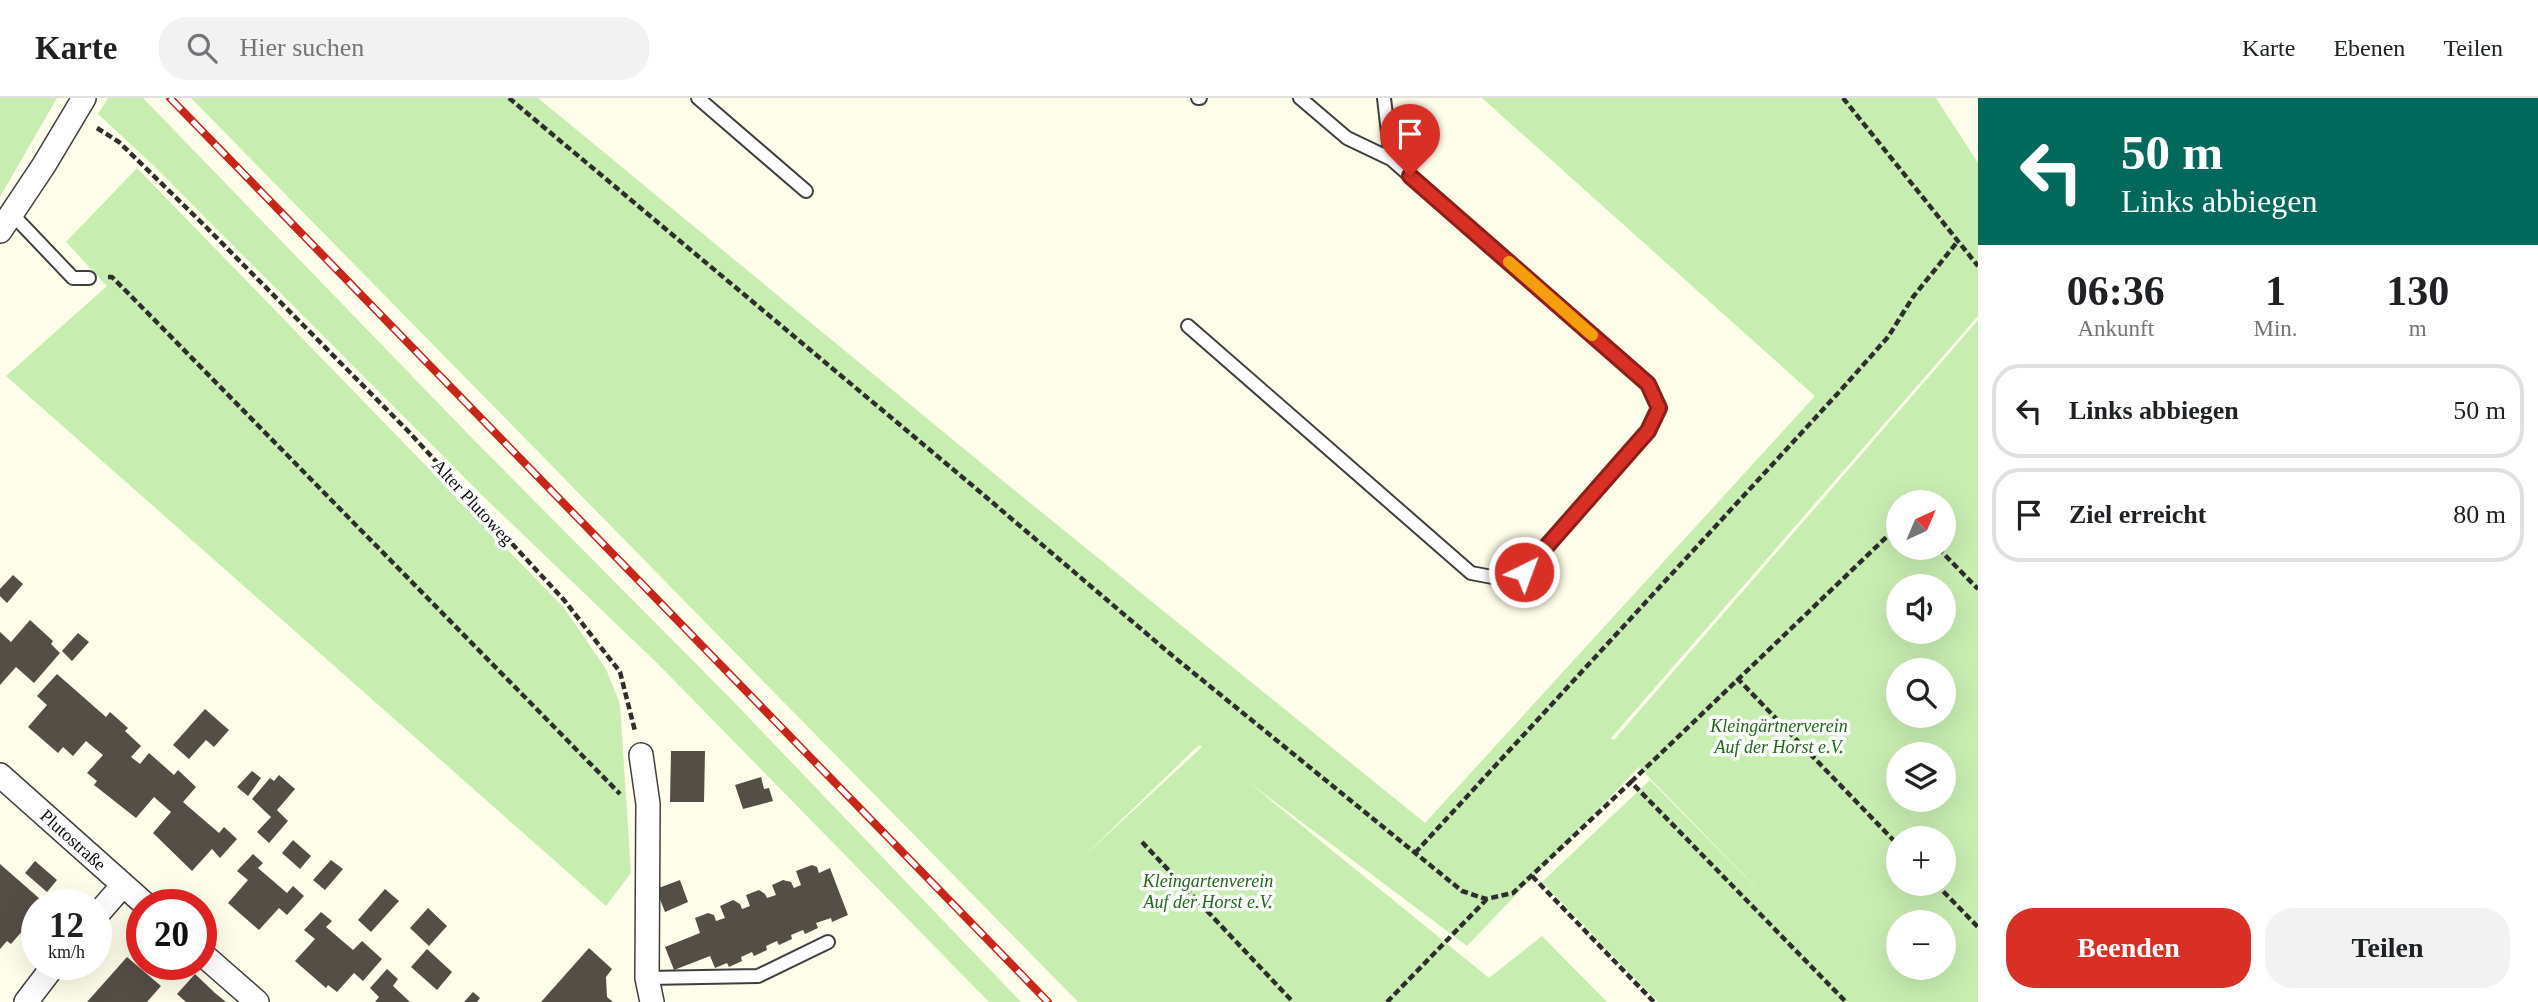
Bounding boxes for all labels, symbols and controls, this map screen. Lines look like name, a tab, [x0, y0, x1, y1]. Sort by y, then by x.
search box	[159, 17, 649, 80]
icon: search	[183, 29, 221, 67]
text: Karte	[35, 30, 117, 66]
text: Hier suchen	[239, 33, 364, 62]
text: Karte	[2242, 35, 2295, 61]
text: Ebenen	[2333, 35, 2405, 61]
text: Teilen	[2443, 35, 2503, 61]
pin	[1380, 104, 1440, 176]
icon: arrive	[1391, 115, 1429, 153]
text: 50 m	[2121, 125, 2223, 180]
icon: left	[2006, 126, 2097, 217]
text: Links abbiegen	[2121, 183, 2317, 219]
text: 06:36	[2067, 268, 2165, 314]
text: 1	[2265, 268, 2286, 314]
text: 130	[2386, 268, 2449, 314]
text: Ankunft	[2077, 316, 2154, 341]
text: Min.	[2253, 316, 2298, 341]
text: m	[2409, 316, 2427, 341]
icon: left	[2010, 392, 2048, 430]
text: Links abbiegen	[2069, 396, 2239, 425]
text: 50 m	[2453, 396, 2506, 425]
street label: Alter Plutoweg	[428, 455, 518, 549]
north arrow	[1886, 490, 1956, 560]
map controls	[1886, 490, 1956, 980]
icon: arrive	[2010, 496, 2048, 534]
text: Ziel erreicht	[2069, 500, 2206, 529]
text: 80 m	[2453, 500, 2506, 529]
position arrow	[1487, 535, 1561, 609]
button: sound	[1886, 574, 1956, 644]
button: search	[1886, 658, 1956, 728]
park label: Kleingärtnerverein Auf der Horst e.V.	[1709, 716, 1848, 757]
button: layers	[1886, 742, 1956, 812]
street label: Plutostraße	[36, 805, 110, 875]
button: +	[1886, 826, 1956, 896]
park label: Kleingartenverein Auf der Horst e.V.	[1142, 871, 1273, 912]
speed limit sign: 20	[126, 889, 217, 980]
text: 12	[49, 906, 84, 945]
button: Beenden	[2006, 908, 2251, 988]
button: Teilen	[2265, 908, 2510, 988]
button: −	[1886, 910, 1956, 980]
text: km/h	[48, 942, 85, 962]

